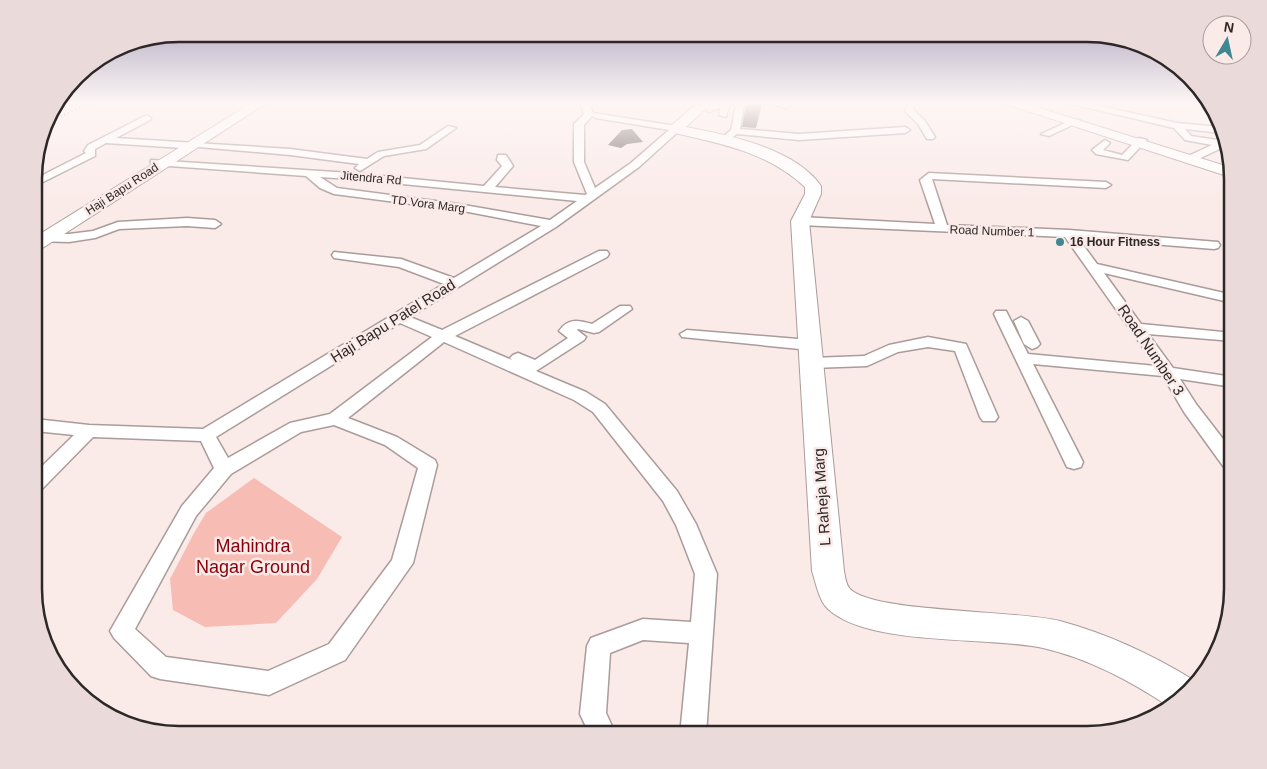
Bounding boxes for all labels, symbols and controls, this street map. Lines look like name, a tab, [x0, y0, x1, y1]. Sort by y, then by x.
north arrow	[1202, 15, 1252, 65]
text: N	[1223, 18, 1235, 36]
street label: Haji Bapu Road	[83, 160, 161, 218]
street label: Jitendra Rd	[340, 168, 402, 188]
street label: TD Vora Marg	[390, 193, 466, 215]
street label: Road Number 1	[949, 223, 1035, 239]
place label: 16 Hour Fitness	[1070, 235, 1160, 249]
marker: 16 Hour Fitness	[1054, 236, 1066, 248]
street label: Haji Bapu Patel Road	[327, 275, 458, 366]
street label: Road Number 3	[1115, 301, 1188, 398]
street label: L Raheja Marg	[810, 448, 833, 546]
park label: Mahindra Nagar Ground	[196, 536, 310, 577]

